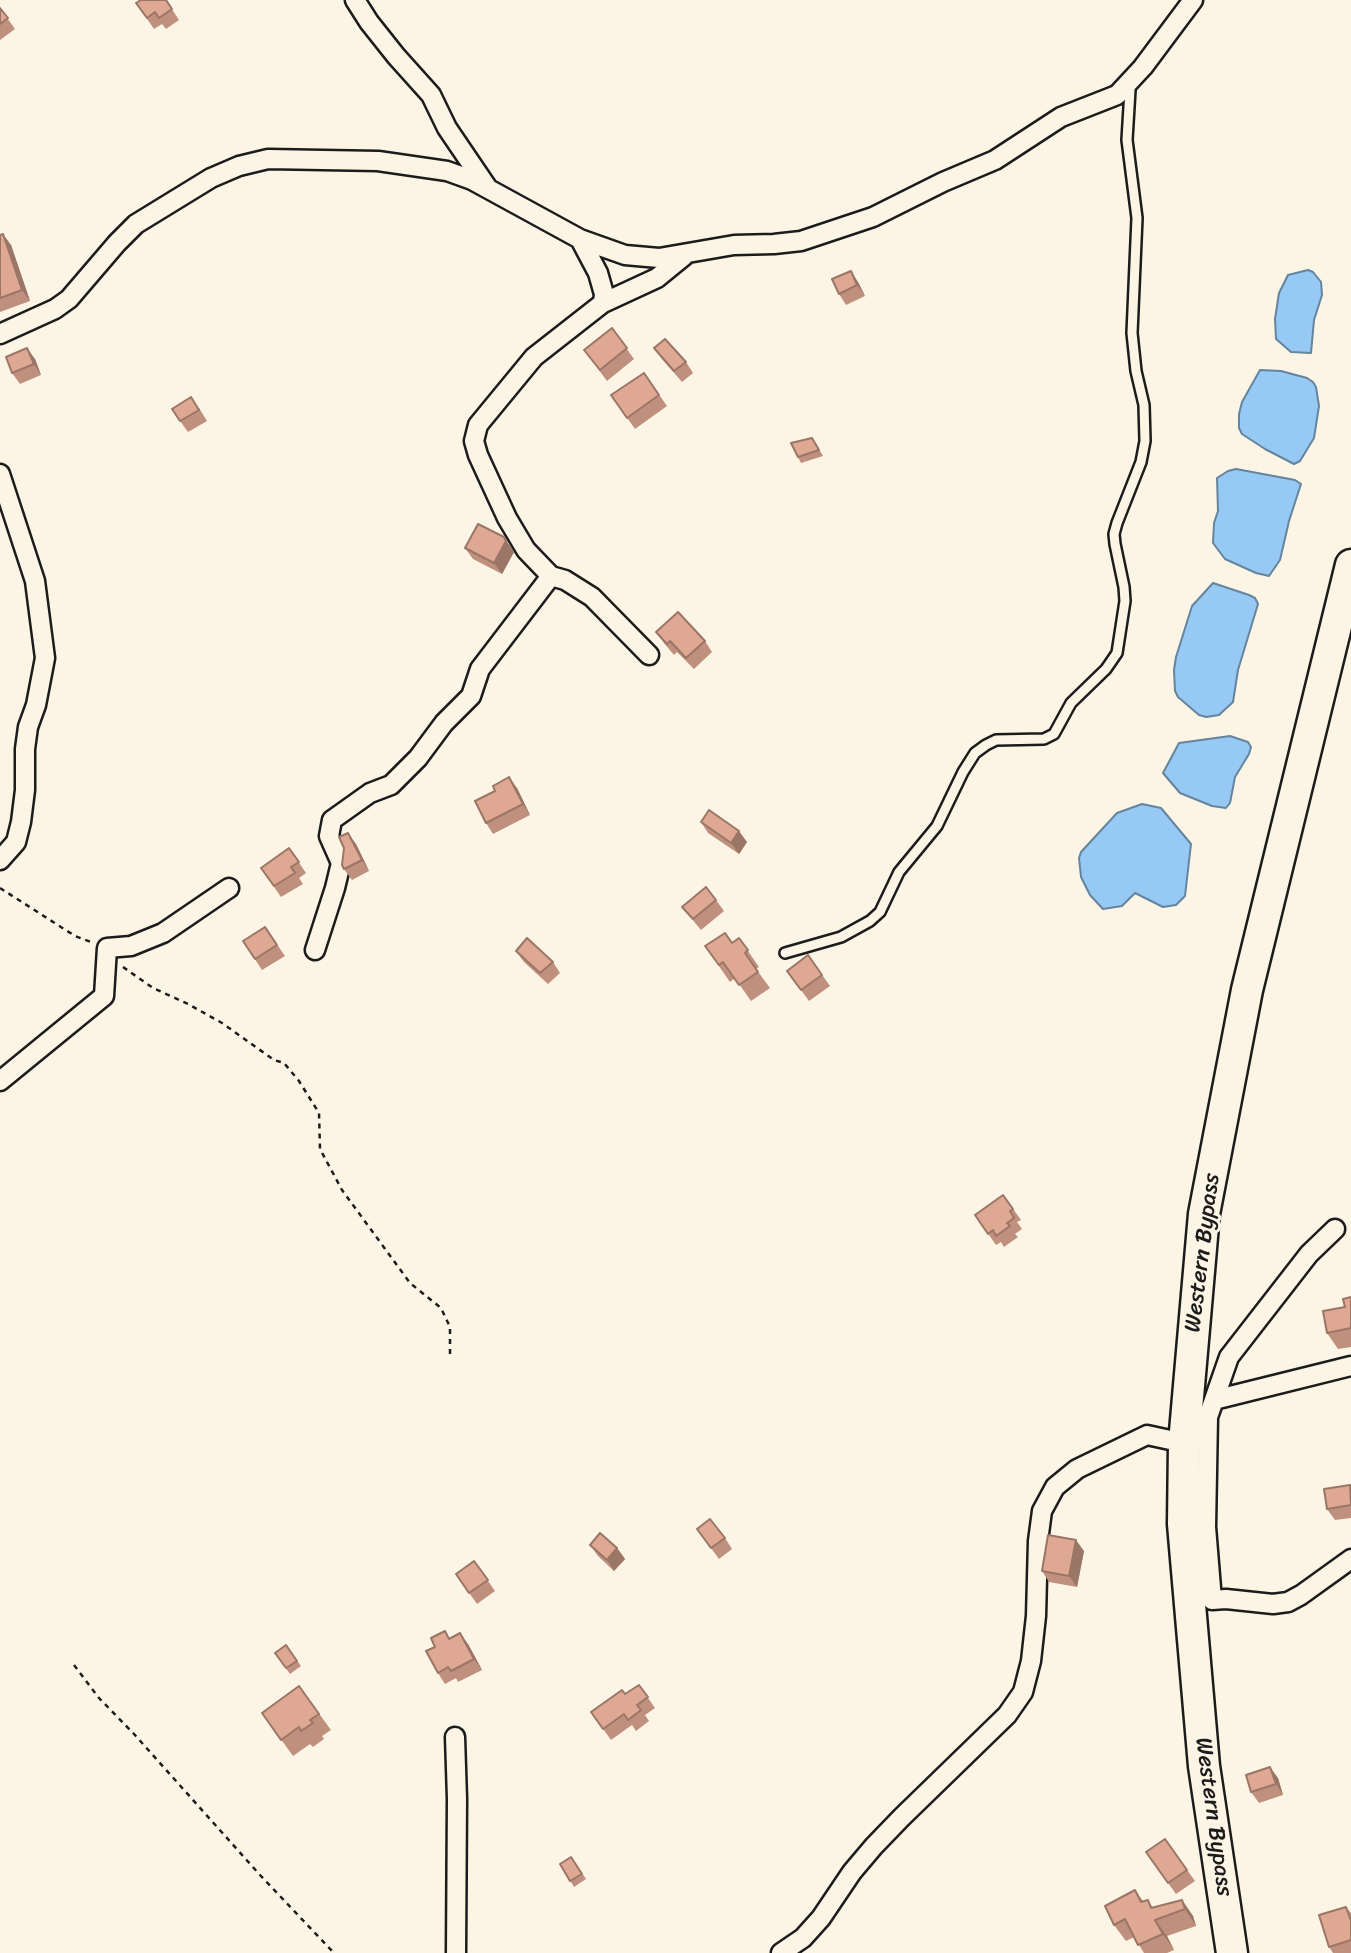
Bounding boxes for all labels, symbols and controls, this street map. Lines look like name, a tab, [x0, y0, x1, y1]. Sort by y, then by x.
street label: Western Bypass	[1180, 1172, 1226, 1334]
street label: Western Bypass	[1188, 1736, 1238, 1898]

